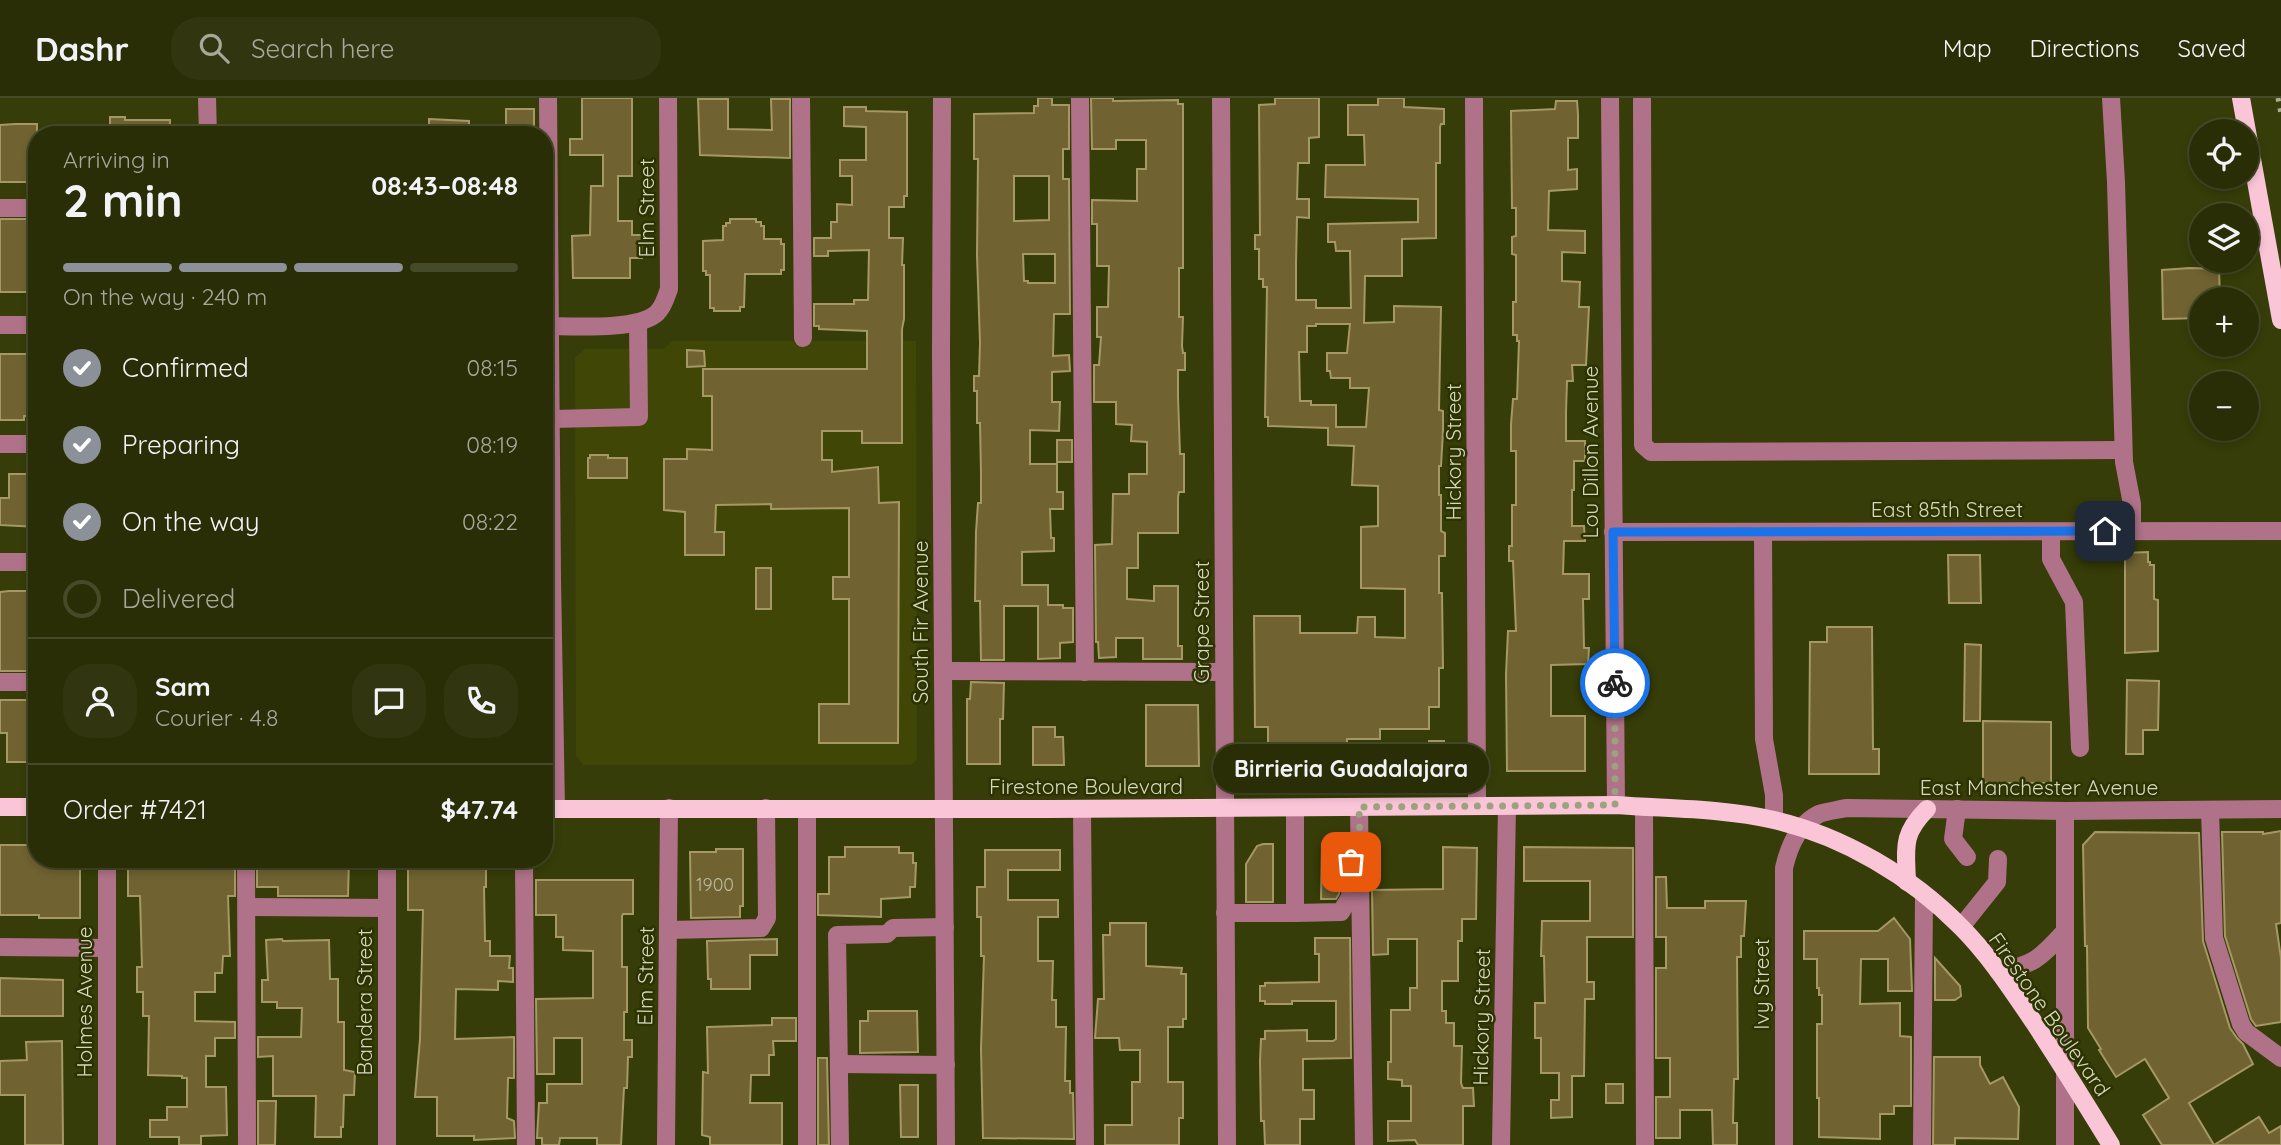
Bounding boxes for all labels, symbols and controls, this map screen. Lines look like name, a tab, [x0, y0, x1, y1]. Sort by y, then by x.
search box	[171, 17, 661, 80]
text: Dashr	[35, 28, 129, 69]
icon: search	[195, 29, 233, 67]
text: Search here	[251, 32, 394, 65]
text: Map	[1943, 33, 1992, 63]
text: Directions	[2030, 33, 2140, 63]
text: Saved	[2178, 33, 2246, 63]
map controls	[2189, 119, 2259, 441]
button: locate	[2189, 119, 2259, 189]
text: Arriving in	[63, 145, 170, 174]
street label: Elm Street	[633, 158, 659, 258]
text: 08:43–08:48	[371, 169, 518, 202]
text: 2 min	[63, 171, 183, 229]
button: layers	[2189, 203, 2259, 273]
text: On the way · 240 m	[63, 282, 267, 311]
button: +	[2189, 287, 2259, 357]
icon: check	[63, 349, 101, 387]
text: Confirmed	[122, 351, 249, 384]
text: 08:15	[467, 353, 518, 382]
street label: Lou Dillon Avenue	[1577, 366, 1603, 538]
button: −	[2189, 371, 2259, 441]
street label: Hickory Street	[1440, 383, 1466, 521]
icon: check	[63, 426, 101, 464]
text: Preparing	[122, 428, 240, 461]
text: 08:19	[466, 430, 518, 459]
street label: East 85th Street	[1871, 496, 2023, 522]
pin	[2075, 501, 2135, 561]
icon: check	[63, 503, 101, 541]
text: On the way	[122, 505, 260, 538]
text: 08:22	[462, 507, 518, 536]
icon: home	[2086, 512, 2124, 550]
street label: South Fir Avenue	[907, 540, 933, 704]
street label: Grape Street	[1188, 561, 1214, 683]
text: Delivered	[122, 582, 235, 615]
courier	[1580, 648, 1650, 718]
button: person	[63, 664, 137, 738]
button: chat	[352, 664, 426, 738]
button: phone	[444, 664, 518, 738]
icon: bike	[1596, 664, 1634, 702]
text: Sam	[155, 670, 211, 703]
text: Courier · 4.8	[155, 703, 278, 732]
callout: Birrieria Guadalajara	[1213, 743, 1489, 792]
text: Birrieria Guadalajara	[1234, 754, 1468, 783]
street label: Firestone Boulevard	[989, 773, 1183, 799]
street label: East Manchester Avenue	[1920, 774, 2158, 800]
text: Order #7421	[63, 793, 207, 826]
text: $47.74	[441, 793, 518, 826]
pin	[1321, 832, 1381, 892]
icon: bag	[1332, 843, 1370, 881]
house number: 1900	[696, 873, 734, 896]
street label: Holmes Avenue	[71, 926, 97, 1078]
street label: Elm Street	[631, 926, 659, 1026]
street label: Firestone Boulevard	[1984, 927, 2116, 1101]
street label: Bandera Street	[351, 929, 377, 1075]
street label: Ivy Street	[1748, 938, 1774, 1030]
street label: Hickory Street	[1467, 948, 1495, 1086]

